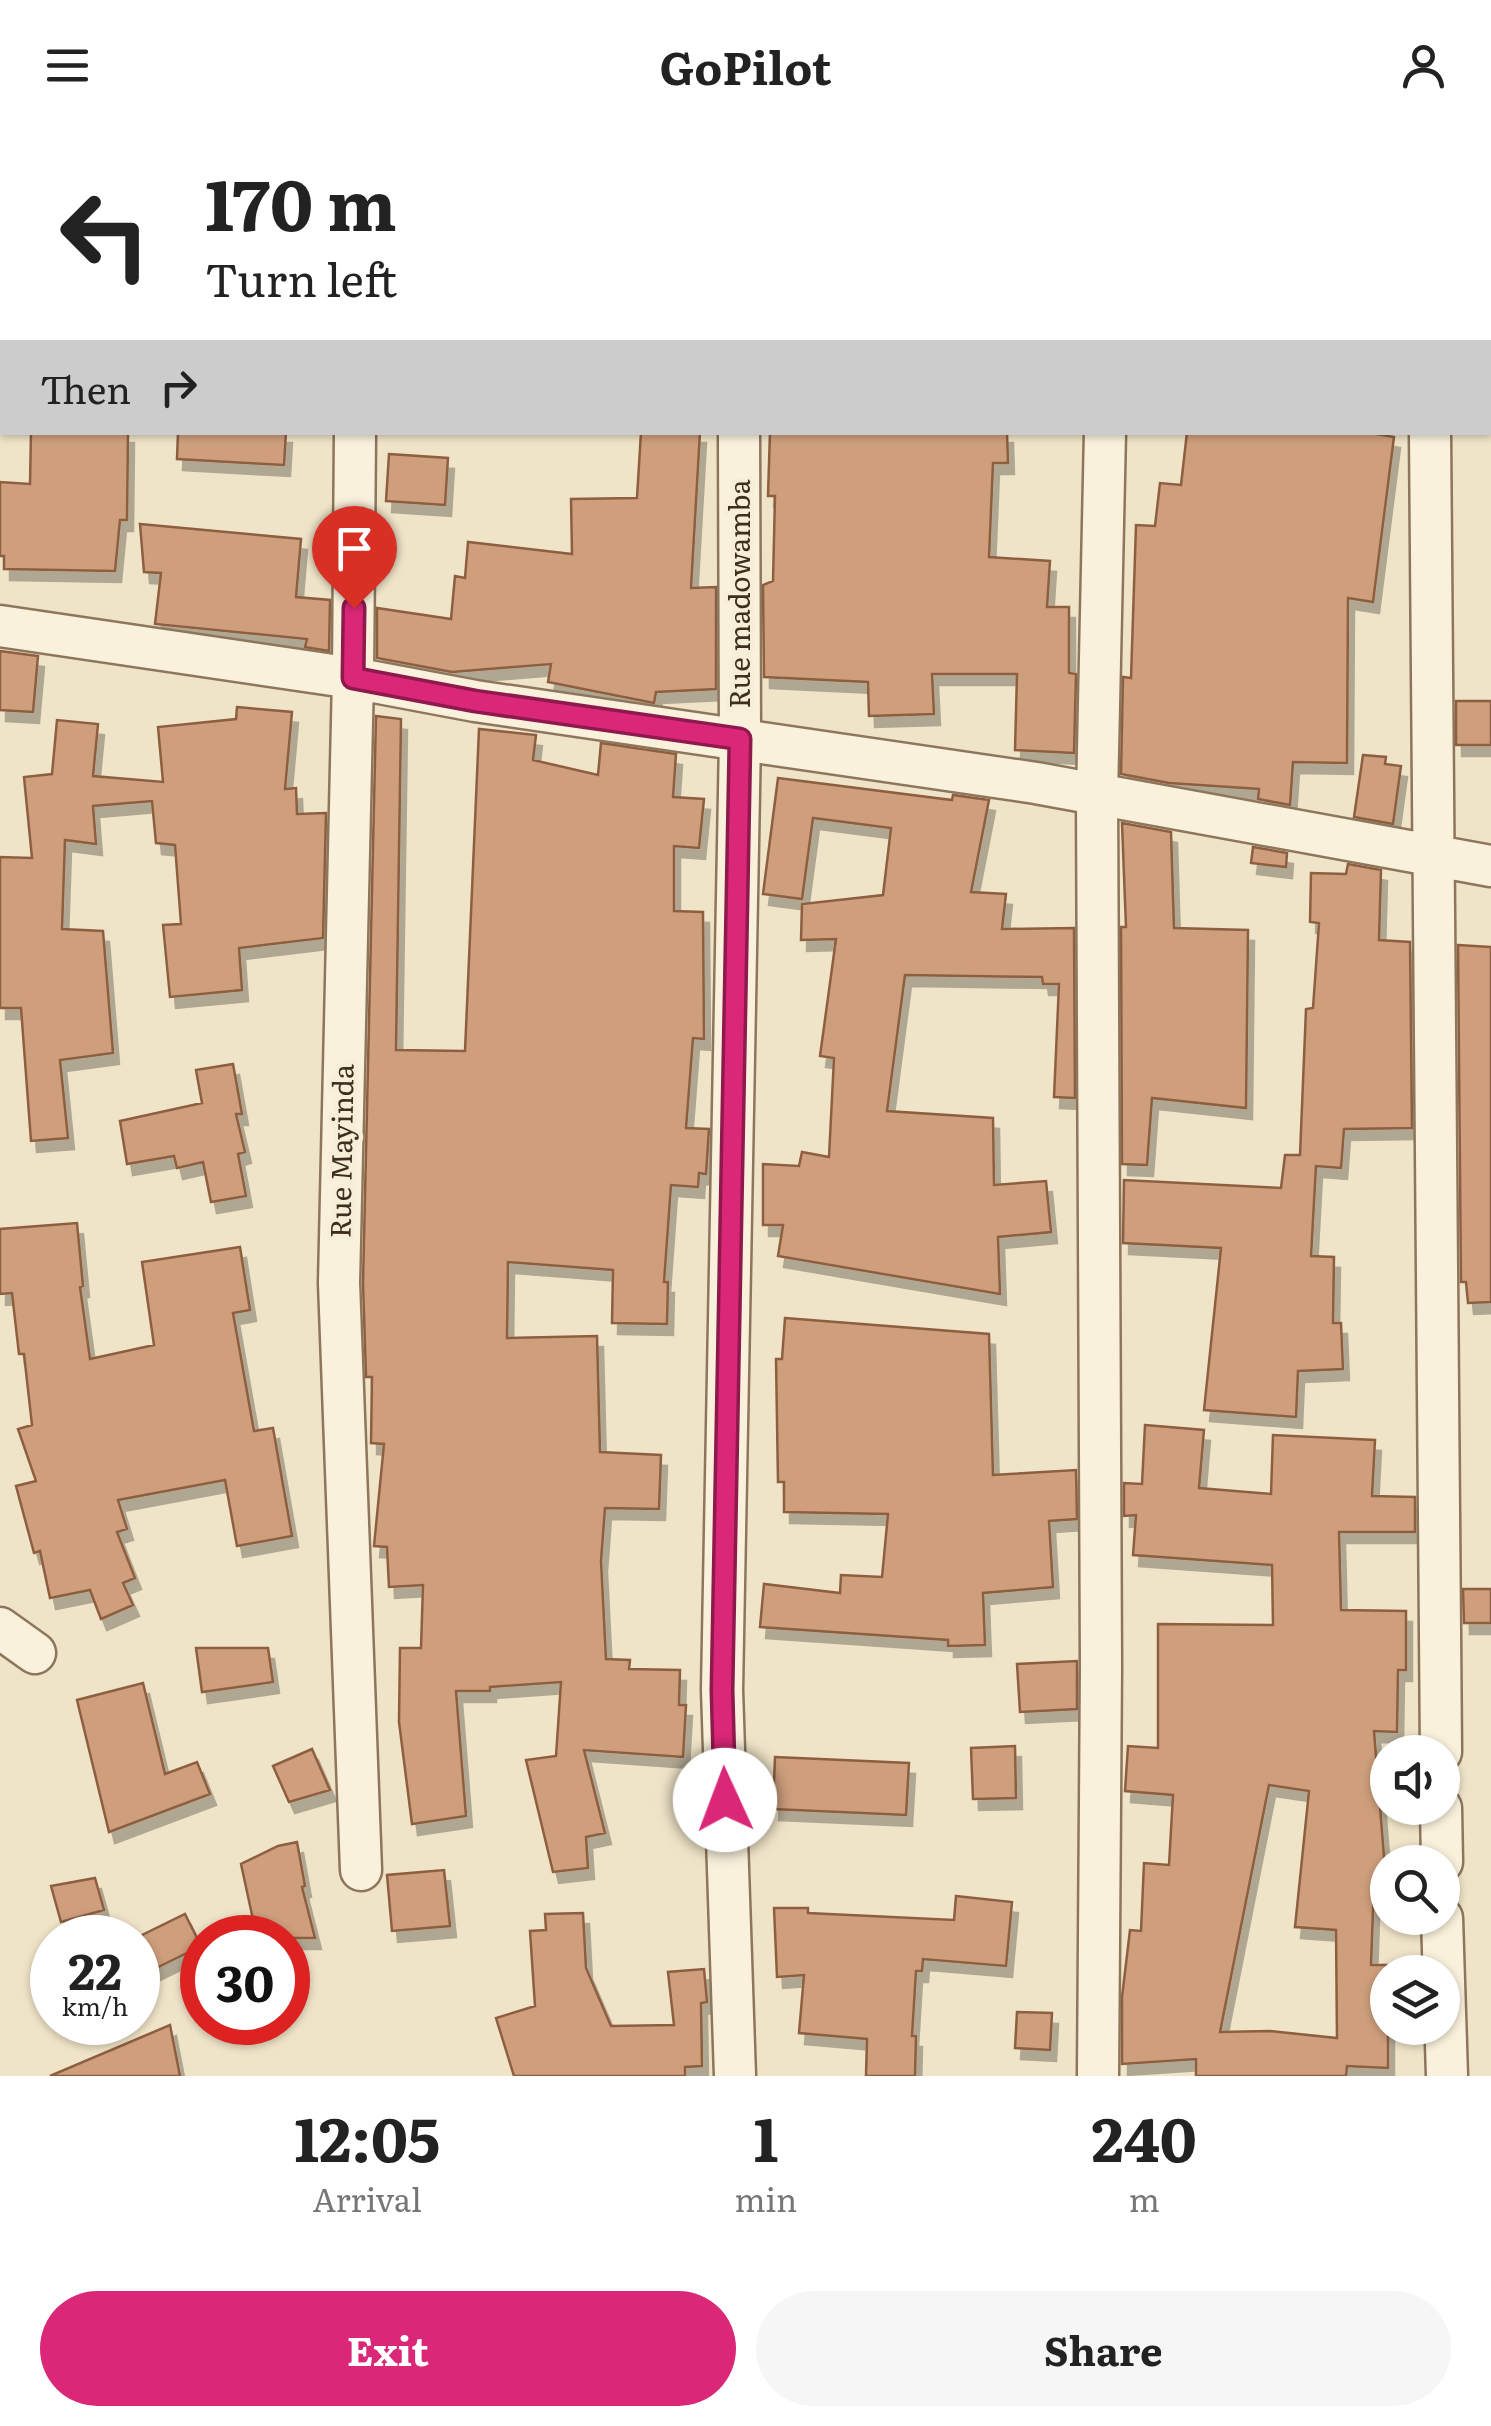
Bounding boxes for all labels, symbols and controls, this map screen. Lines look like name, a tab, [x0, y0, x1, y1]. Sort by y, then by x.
text: GoPilot	[660, 32, 831, 99]
icon: menu	[40, 38, 95, 93]
icon: person	[1396, 38, 1451, 93]
text: 170 m	[205, 149, 397, 253]
icon: left	[40, 170, 170, 300]
text: Turn left	[205, 244, 397, 311]
text: Then	[40, 359, 131, 416]
icon: right	[151, 360, 206, 415]
street label: Rue madowamba	[717, 479, 759, 709]
pin	[312, 506, 397, 609]
icon: arrive	[327, 521, 382, 576]
street label: Rue Mayinda	[317, 1064, 363, 1238]
map controls	[1370, 1735, 1460, 2045]
button: sound	[1370, 1735, 1460, 1825]
position arrow	[673, 1748, 777, 1852]
button: search	[1370, 1845, 1460, 1935]
speed limit sign: 30	[180, 1915, 310, 2045]
text: 22	[68, 1931, 122, 2005]
button: layers	[1370, 1955, 1460, 2045]
text: km/h	[62, 1987, 128, 2024]
text: 12:05	[294, 2091, 440, 2180]
text: 1	[753, 2091, 778, 2180]
text: 240	[1091, 2091, 1197, 2180]
text: Arrival	[313, 2174, 422, 2222]
text: min	[734, 2174, 797, 2222]
text: m	[1129, 2174, 1160, 2222]
button: Exit	[40, 2291, 736, 2406]
button: Share	[756, 2291, 1451, 2406]

